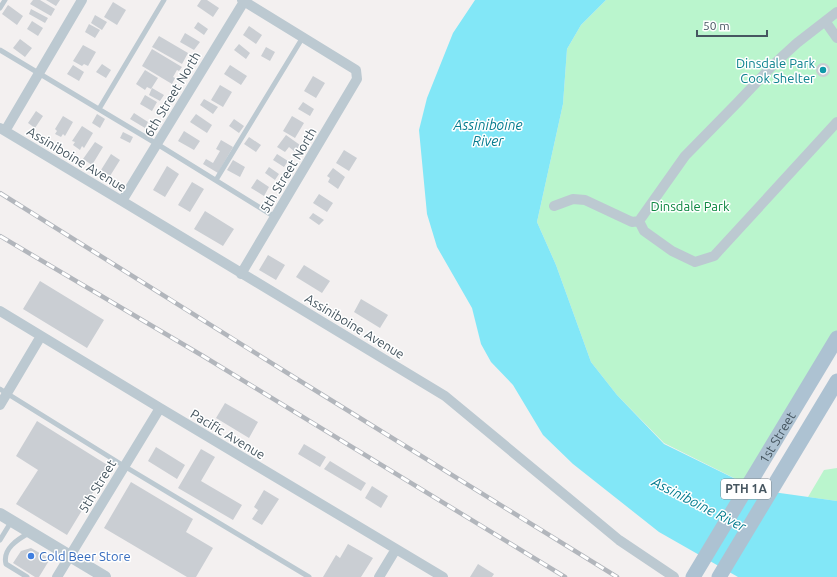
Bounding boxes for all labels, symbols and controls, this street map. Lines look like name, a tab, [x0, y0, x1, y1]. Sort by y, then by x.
scale bar	[697, 12, 767, 38]
text: 50 m	[703, 19, 730, 32]
street label: 6th Street North	[141, 49, 203, 139]
place label: Dinsdale Park Cook Shelter	[736, 56, 815, 85]
marker: Dinsdale Park Cook Shelter	[818, 65, 828, 75]
water label: Assiniboine River	[452, 117, 523, 149]
street label: Assiniboine Avenue	[25, 124, 129, 194]
street label: 5th Street North	[257, 125, 319, 215]
park label: Dinsdale Park	[650, 199, 730, 213]
street label: Assiniboine Avenue	[303, 291, 407, 361]
street label: Pacific Avenue	[188, 406, 268, 462]
street label: 1st Street	[756, 409, 798, 466]
street label: 5th Street	[76, 457, 118, 515]
water label: Assiniboine River	[648, 473, 749, 535]
road number: PTH 1A	[721, 479, 771, 499]
place label: Cold Beer Store	[39, 549, 131, 563]
marker: Cold Beer Store	[26, 551, 36, 561]

